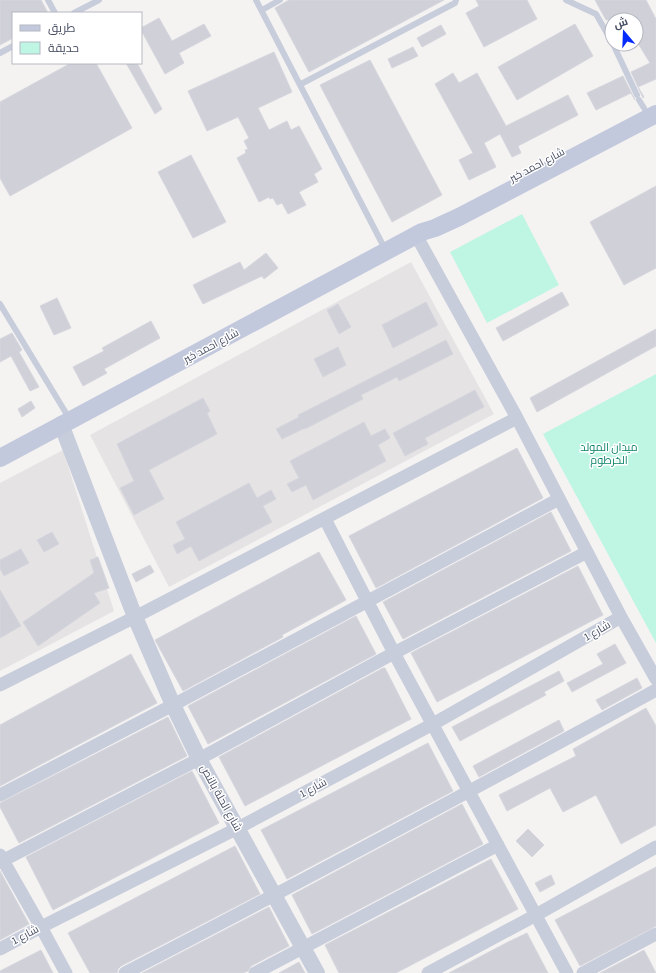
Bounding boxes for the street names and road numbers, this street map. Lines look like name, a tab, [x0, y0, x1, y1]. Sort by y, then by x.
street label: شارع احمد خير	[506, 144, 567, 186]
street label: شارع احمد خير	[180, 325, 241, 367]
street label: شارع 1	[581, 617, 613, 645]
street label: شارع الحلة بالنص	[197, 762, 245, 834]
street label: شارع 1	[297, 775, 329, 801]
street label: شارع 1	[9, 922, 41, 948]

